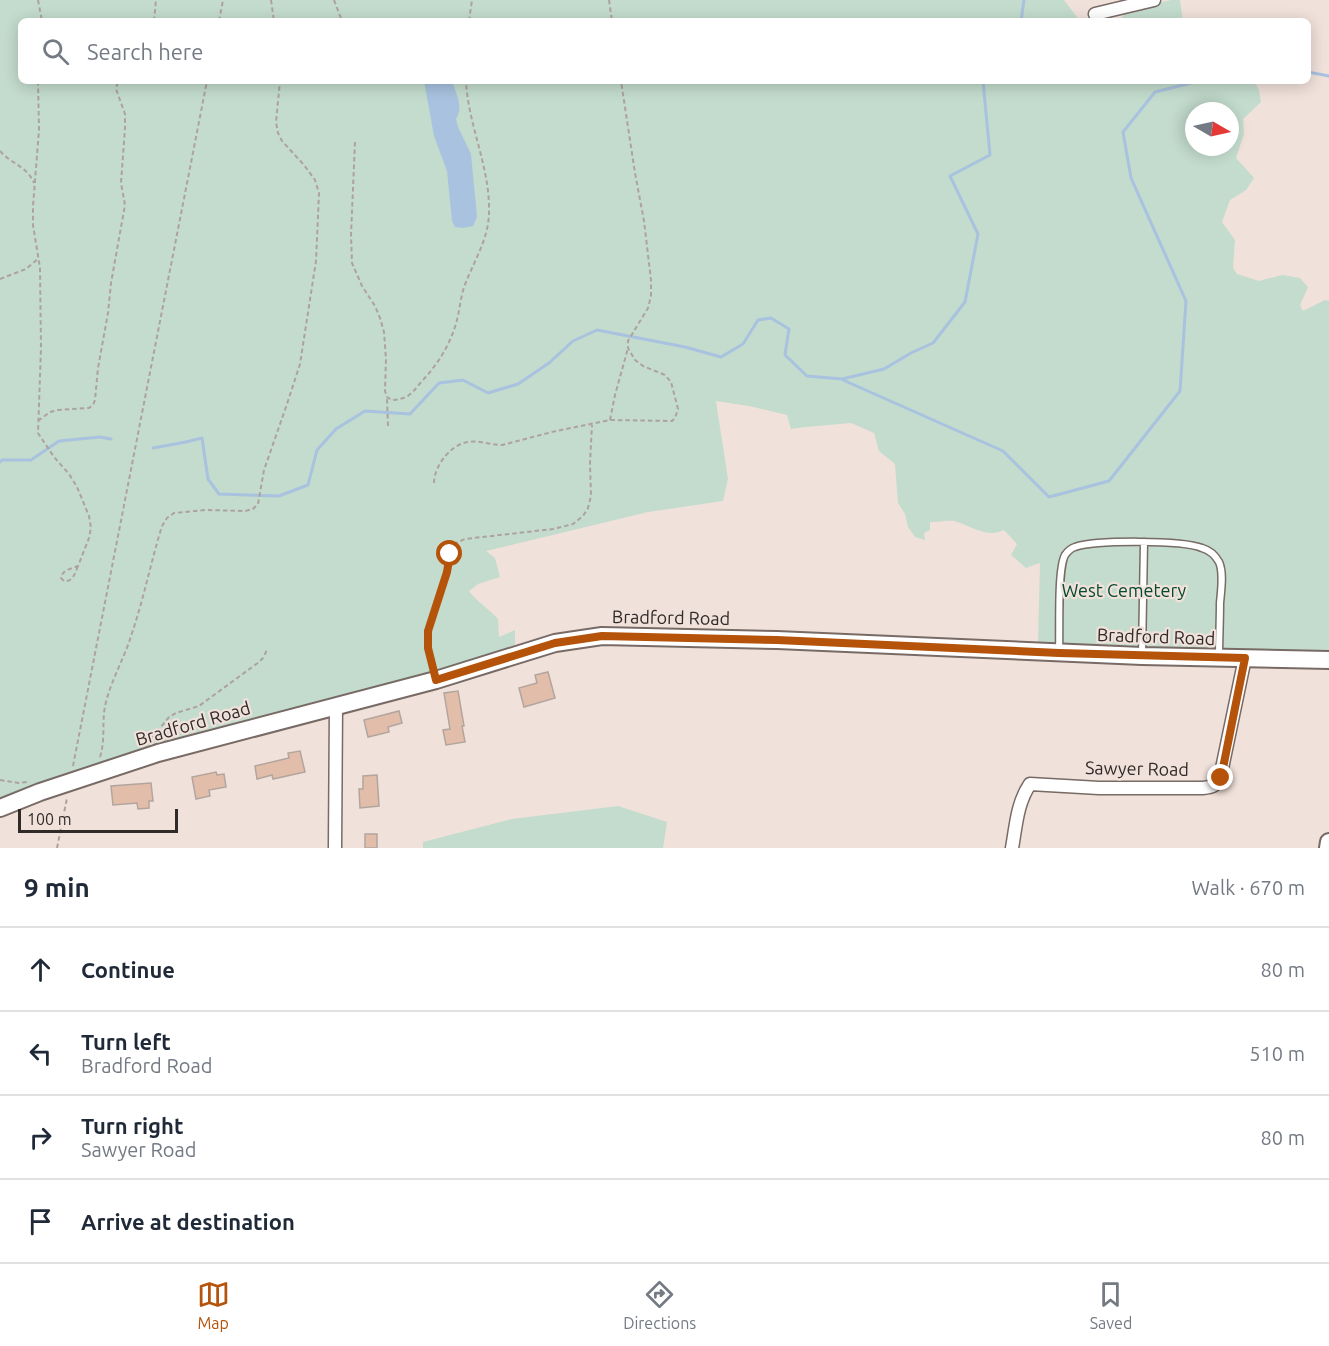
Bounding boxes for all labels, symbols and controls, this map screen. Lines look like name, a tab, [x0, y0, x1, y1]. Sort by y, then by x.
search box	[18, 18, 1311, 84]
icon: search	[39, 35, 72, 68]
text: Search here	[87, 39, 203, 64]
north arrow	[1185, 102, 1239, 156]
route start	[436, 540, 462, 566]
park label: West Cemetery	[1062, 580, 1187, 600]
street label: Bradford Road	[612, 606, 730, 628]
street label: Bradford Road	[1097, 624, 1216, 648]
street label: Bradford Road	[133, 697, 252, 749]
street label: Sawyer Road	[1085, 757, 1189, 779]
route end	[1207, 764, 1233, 790]
scale bar	[18, 806, 178, 834]
text: 100 m	[27, 810, 72, 828]
text: 9 min	[24, 873, 90, 902]
text: Walk · 670 m	[1192, 876, 1305, 899]
icon: ahead	[24, 953, 57, 986]
text: Continue	[81, 957, 175, 982]
text: 80 m	[1261, 958, 1305, 981]
text: Turn left	[81, 1029, 171, 1054]
icon: left	[24, 1037, 57, 1070]
text: 510 m	[1249, 1042, 1305, 1065]
text: Bradford Road	[81, 1054, 212, 1077]
text: Turn right	[81, 1113, 183, 1138]
icon: right	[24, 1121, 57, 1154]
text: 80 m	[1261, 1126, 1305, 1149]
text: Sawyer Road	[81, 1138, 197, 1161]
icon: arrive	[24, 1205, 57, 1238]
text: Arrive at destination	[81, 1209, 295, 1234]
tab: Map	[197, 1278, 230, 1332]
tab: Directions	[623, 1278, 696, 1332]
tab: Saved	[1090, 1278, 1132, 1332]

